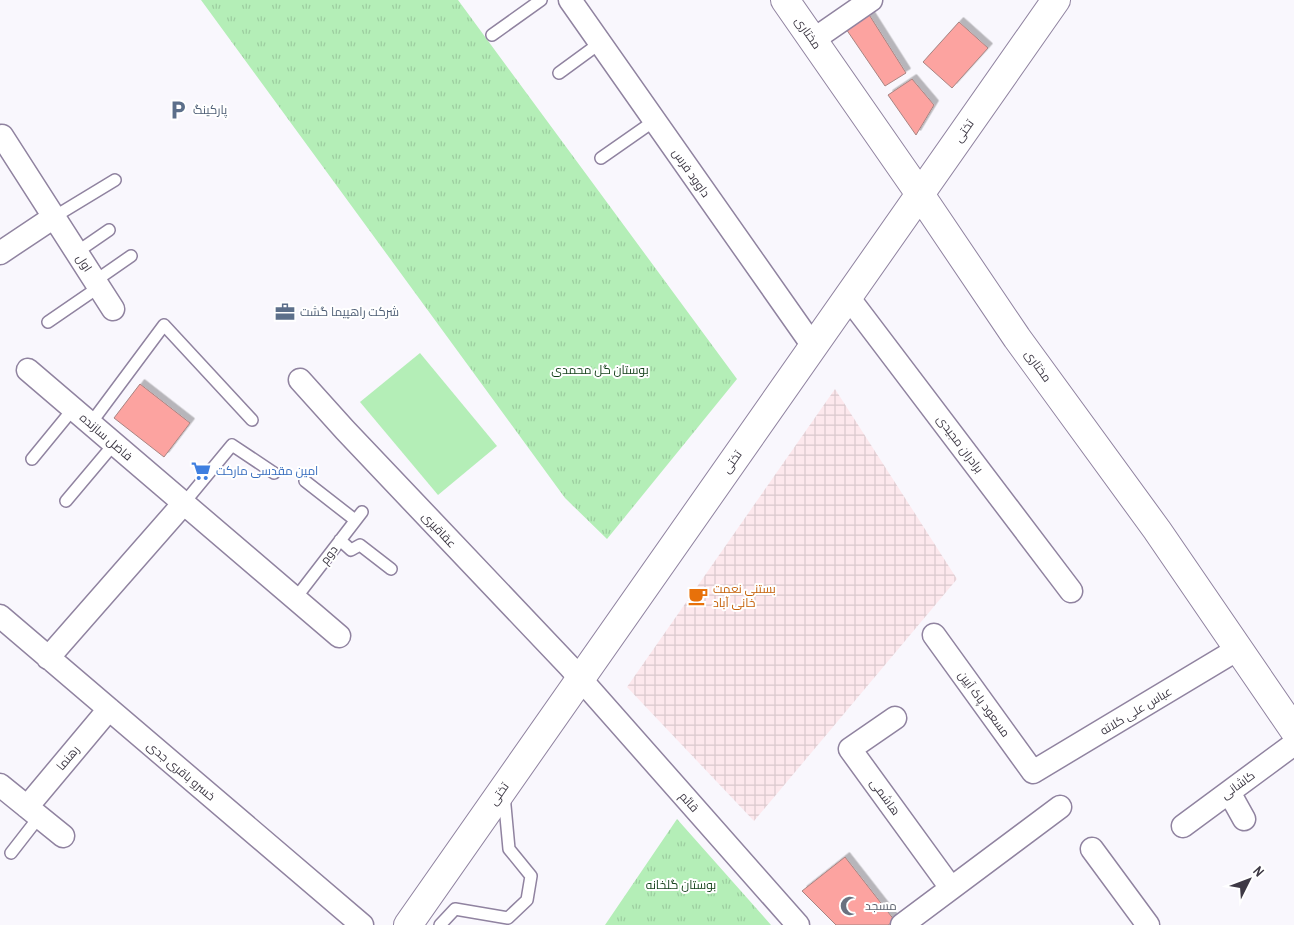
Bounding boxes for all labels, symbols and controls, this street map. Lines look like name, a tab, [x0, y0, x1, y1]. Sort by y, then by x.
street label: مختاری	[791, 14, 825, 52]
parking icon: پارکینگ	[167, 99, 189, 121]
place label: پارکینگ	[193, 102, 228, 119]
street label: تختی	[950, 116, 978, 146]
street label: داوود فرس	[668, 145, 714, 201]
street label: اول	[72, 251, 96, 275]
office icon: شركت راهپيما گشت	[274, 301, 296, 323]
place label: شركت راهپيما گشت	[300, 304, 399, 320]
street label: مختاری	[1021, 347, 1055, 385]
park label: بوستان گل محمدی	[551, 362, 649, 378]
street label: فاضل سازنده	[76, 410, 136, 464]
street label: برادران مجیدی	[933, 412, 987, 476]
street label: تختی	[718, 447, 746, 477]
supermarket icon: امین مقدسی مارکت	[190, 460, 212, 482]
place label: امین مقدسی مارکت	[216, 463, 318, 479]
street label: عقاقیری	[418, 509, 460, 551]
street label: دوم	[317, 542, 341, 568]
place label: بستنی نعمت خانی آباد	[713, 581, 776, 611]
cafe icon: بستنی نعمت خانی آباد	[687, 585, 709, 607]
street label: مسعود پاک آیین	[954, 668, 1014, 741]
street label: عباس علی کلاته	[1097, 683, 1175, 739]
street label: خسرو باقری جدی	[143, 738, 219, 804]
street label: رهنما	[53, 742, 83, 774]
street label: کاشانی	[1218, 767, 1258, 803]
street label: هاشمی	[866, 775, 904, 819]
street label: تختی	[485, 779, 513, 809]
street label: قائم	[676, 788, 702, 816]
north arrow	[1224, 855, 1274, 905]
text: N	[1249, 862, 1268, 880]
park label: بوستان گلخانه	[646, 877, 716, 893]
mosque icon: مسجد	[839, 895, 861, 917]
place label: مسجد	[865, 898, 897, 914]

